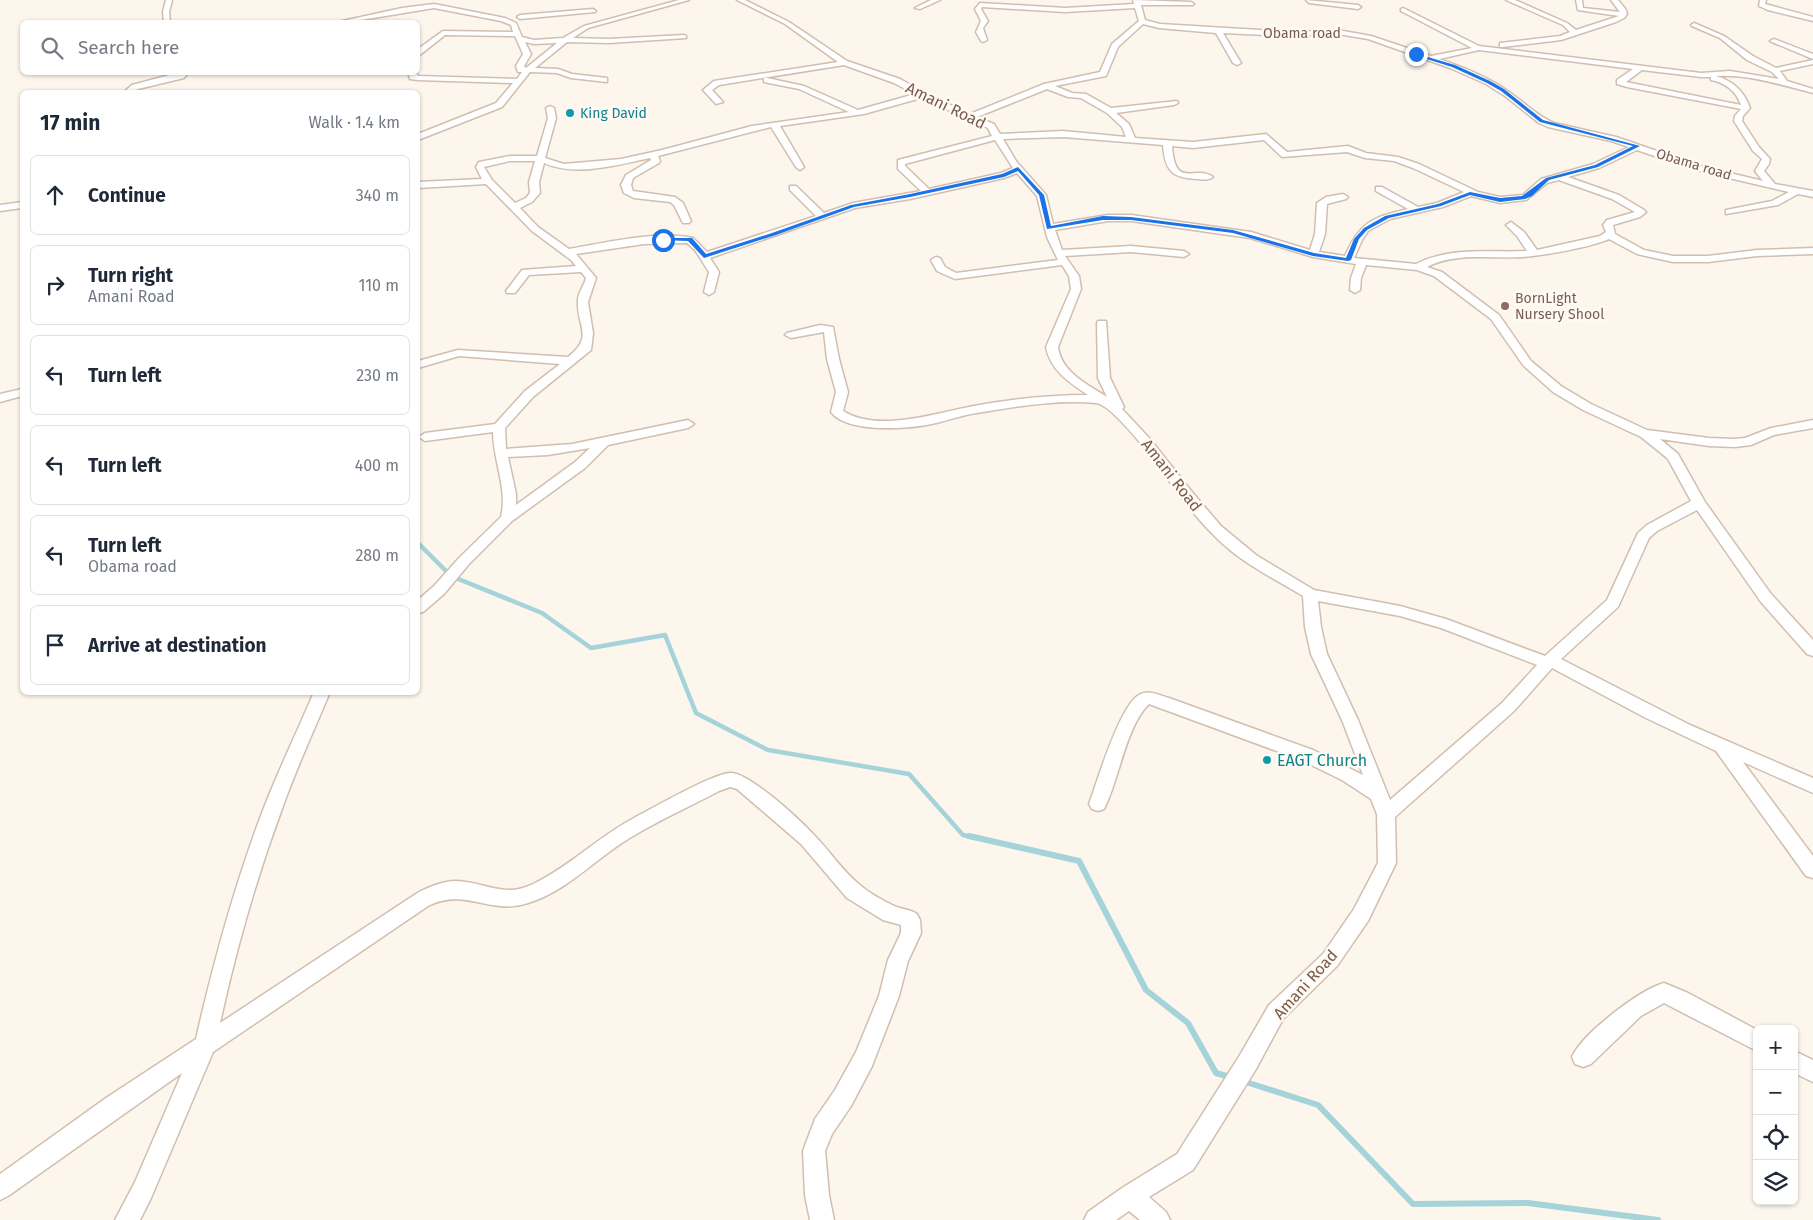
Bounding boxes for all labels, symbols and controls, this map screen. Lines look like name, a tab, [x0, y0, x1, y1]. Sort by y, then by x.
search box	[20, 20, 420, 75]
street label: Obama road	[1263, 25, 1341, 42]
icon: search	[38, 34, 66, 62]
text: Search here	[78, 36, 179, 59]
route end	[1405, 43, 1428, 66]
street label: Amani Road	[903, 78, 989, 133]
place label: King David	[580, 105, 647, 122]
marker: King David	[564, 107, 576, 119]
text: 17 min	[40, 110, 100, 136]
text: Walk · 1.4 km	[309, 113, 400, 132]
street label: Obama road	[1654, 145, 1734, 184]
icon: ahead	[41, 181, 69, 209]
text: Continue	[88, 184, 166, 207]
text: 340 m	[356, 186, 399, 205]
route start	[652, 229, 675, 252]
text: Turn right	[88, 264, 173, 287]
icon: right	[41, 271, 69, 299]
text: 110 m	[358, 276, 399, 295]
text: Amani Road	[88, 287, 175, 306]
place label: BornLight Nursery Shool	[1515, 290, 1604, 323]
marker: BornLight Nursery Shool	[1499, 300, 1511, 312]
icon: left	[41, 361, 69, 389]
text: Turn left	[88, 364, 162, 387]
text: 230 m	[356, 366, 399, 385]
street label: Amani Road	[1137, 435, 1206, 515]
icon: left	[41, 451, 69, 479]
text: Turn left	[88, 454, 162, 477]
text: 400 m	[355, 456, 399, 475]
text: Turn left	[88, 534, 162, 557]
icon: left	[41, 541, 69, 569]
text: 280 m	[355, 546, 399, 565]
text: Obama road	[88, 557, 177, 576]
icon: arrive	[41, 631, 69, 659]
text: Arrive at destination	[88, 634, 267, 657]
place label: EAGT Church	[1277, 751, 1367, 770]
marker: EAGT Church	[1261, 754, 1273, 766]
street label: Amani Road	[1269, 946, 1341, 1023]
map controls	[1753, 1025, 1798, 1205]
button: +	[1753, 1025, 1798, 1070]
button: −	[1753, 1070, 1798, 1115]
button: locate	[1753, 1115, 1798, 1160]
button: layers	[1753, 1160, 1798, 1205]

